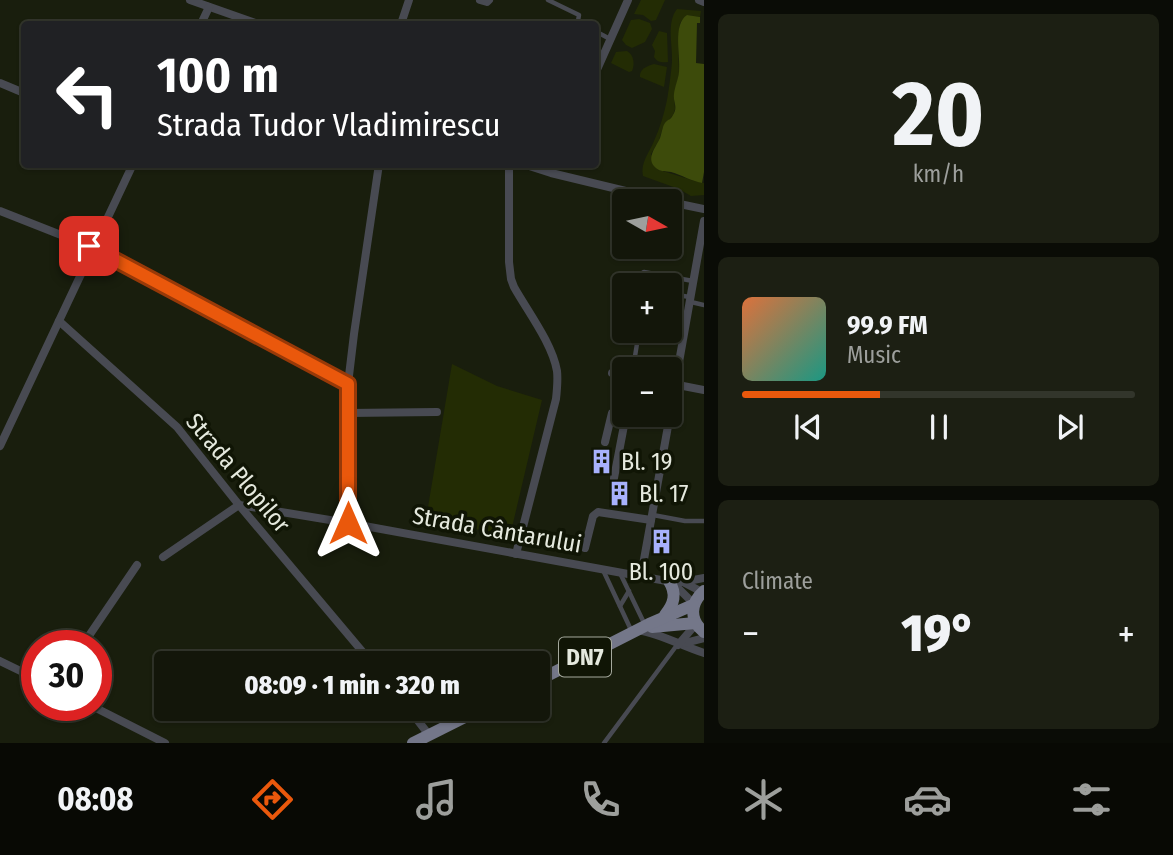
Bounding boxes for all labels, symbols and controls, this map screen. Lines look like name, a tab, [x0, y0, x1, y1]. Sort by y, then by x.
text: 100 m	[157, 46, 279, 105]
icon: left	[42, 49, 133, 140]
text: 20	[893, 60, 984, 169]
text: Strada Tudor Vladimirescu	[157, 106, 501, 144]
text: km/h	[913, 160, 964, 188]
north arrow	[612, 189, 682, 259]
map controls	[612, 189, 682, 427]
pin	[59, 216, 119, 276]
icon: arrive	[70, 227, 108, 265]
button: +	[612, 273, 682, 343]
text: 99.9 FM	[847, 310, 928, 341]
text: Music	[847, 341, 901, 369]
button: −	[612, 357, 682, 427]
street label: Strada Plopilor	[180, 408, 296, 539]
icon: previous	[789, 408, 827, 446]
icon: pause	[920, 408, 958, 446]
icon: next	[1051, 408, 1089, 446]
building icon: Bl. 19	[587, 448, 615, 476]
place label: Bl. 19	[621, 448, 672, 476]
building icon: Bl. 17	[605, 480, 633, 508]
place label: Bl. 17	[639, 480, 689, 508]
position arrow	[311, 486, 385, 560]
street label: Strada Cântarului	[410, 501, 584, 559]
building icon: Bl. 100	[647, 527, 675, 555]
place label: Bl. 100	[629, 558, 693, 586]
text: Climate	[742, 567, 813, 595]
text: 19°	[901, 602, 976, 665]
text: −	[742, 611, 759, 657]
text: +	[1118, 611, 1135, 657]
speed limit sign: 30	[21, 630, 112, 721]
road number: DN7	[559, 638, 611, 677]
text: 08:09 · 1 min · 320 m	[244, 670, 460, 701]
icon: directions	[248, 775, 297, 824]
icon: music	[412, 775, 461, 824]
icon: phone	[576, 775, 625, 824]
icon: climate	[739, 775, 788, 824]
icon: car	[903, 775, 952, 824]
icon: filters	[1067, 775, 1116, 824]
text: 08:08	[57, 780, 133, 818]

